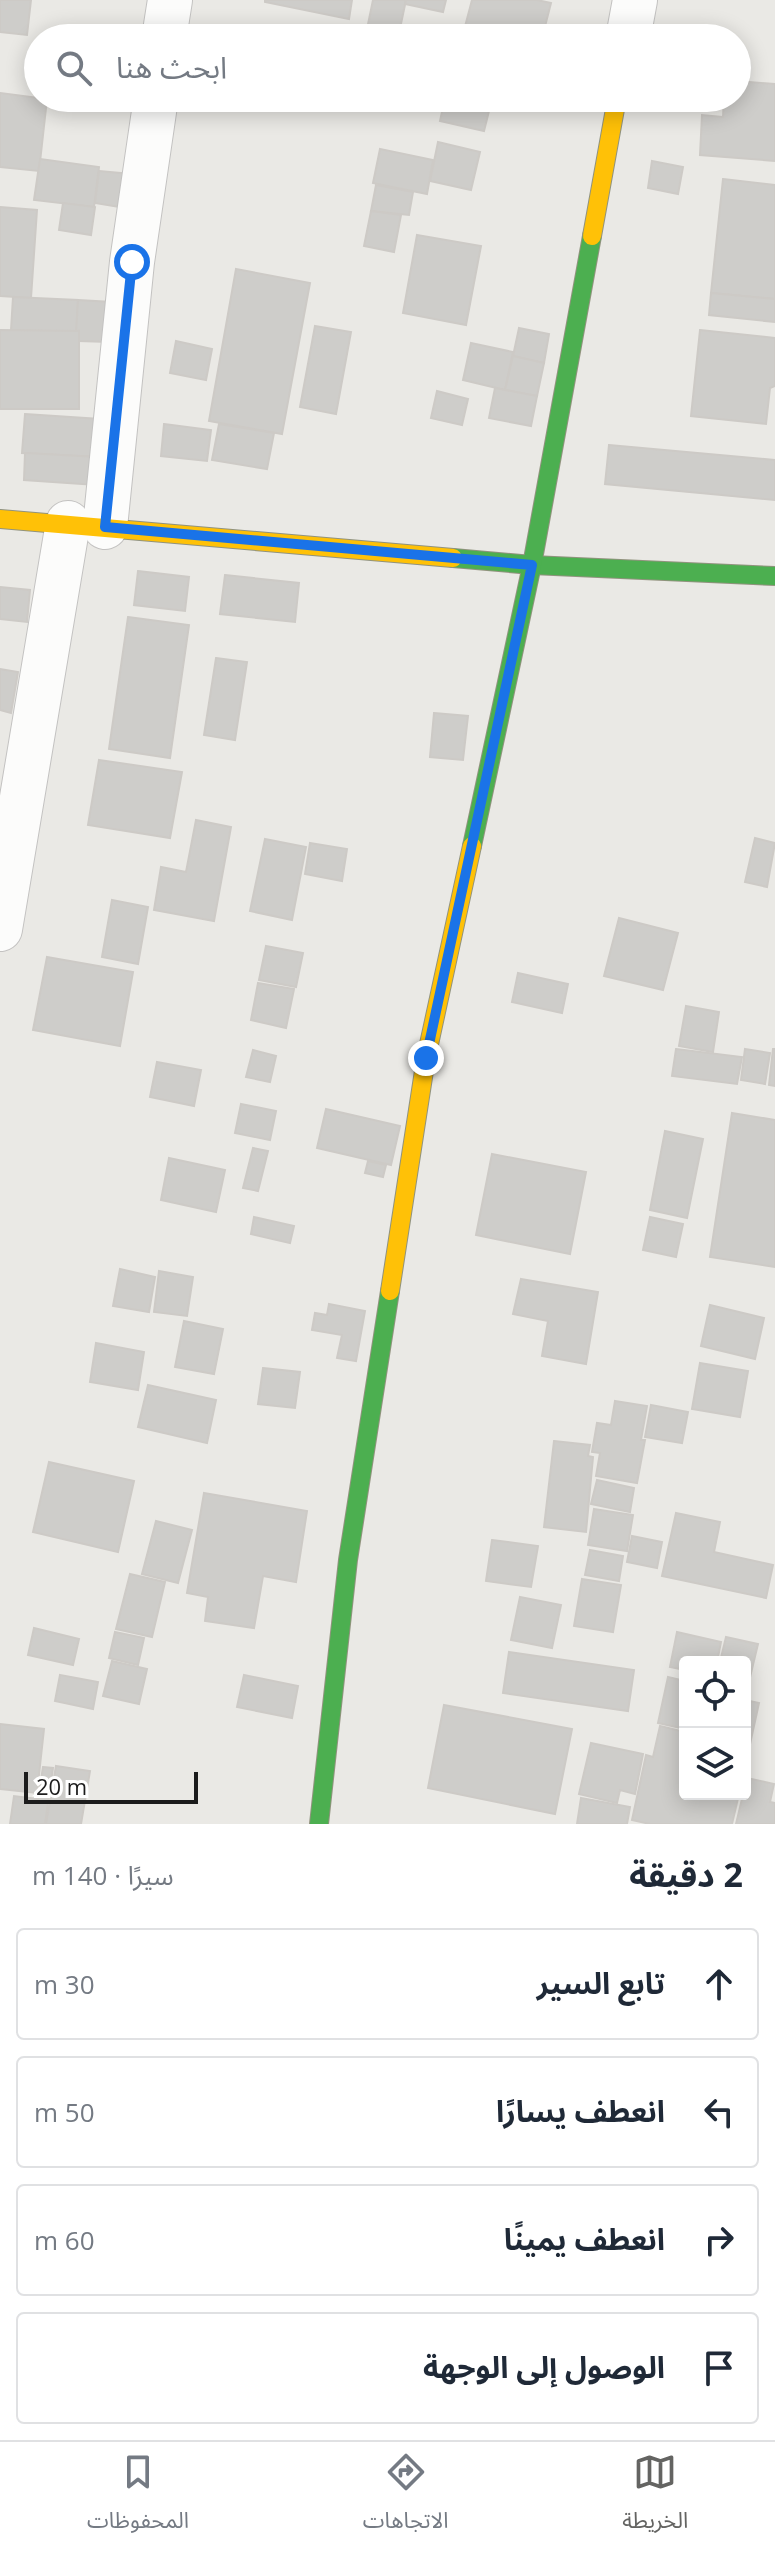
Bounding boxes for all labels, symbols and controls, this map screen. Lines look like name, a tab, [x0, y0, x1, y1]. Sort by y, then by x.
search box	[24, 24, 751, 112]
icon: search	[52, 46, 96, 90]
text: ابحث هنا	[116, 46, 227, 87]
route start	[114, 244, 150, 280]
route end	[408, 1040, 444, 1076]
map controls	[679, 1656, 751, 1800]
button: locate	[679, 1656, 751, 1728]
button: layers	[679, 1728, 751, 1800]
scale bar	[24, 1768, 198, 1804]
text: 20 m	[36, 1771, 87, 1801]
text: 2 دقيقة	[629, 1851, 743, 1897]
text: سيرًا · 140 m	[32, 1857, 174, 1893]
text: تابع السير	[537, 1962, 665, 2003]
icon: ahead	[697, 1962, 741, 2006]
text: 30 m	[34, 1966, 95, 2002]
text: انعطف يسارًا	[496, 2090, 665, 2131]
icon: left	[697, 2090, 741, 2134]
text: 50 m	[34, 2094, 95, 2130]
text: انعطف يمينًا	[504, 2218, 665, 2259]
icon: right	[697, 2218, 741, 2262]
text: 60 m	[34, 2222, 95, 2258]
text: الوصول إلى الوجهة	[423, 2346, 665, 2387]
icon: arrive	[697, 2346, 741, 2390]
tab: المحفوظات	[87, 2450, 189, 2544]
tab: الاتجاهات	[363, 2450, 449, 2544]
tab: الخريطة	[622, 2450, 688, 2544]

